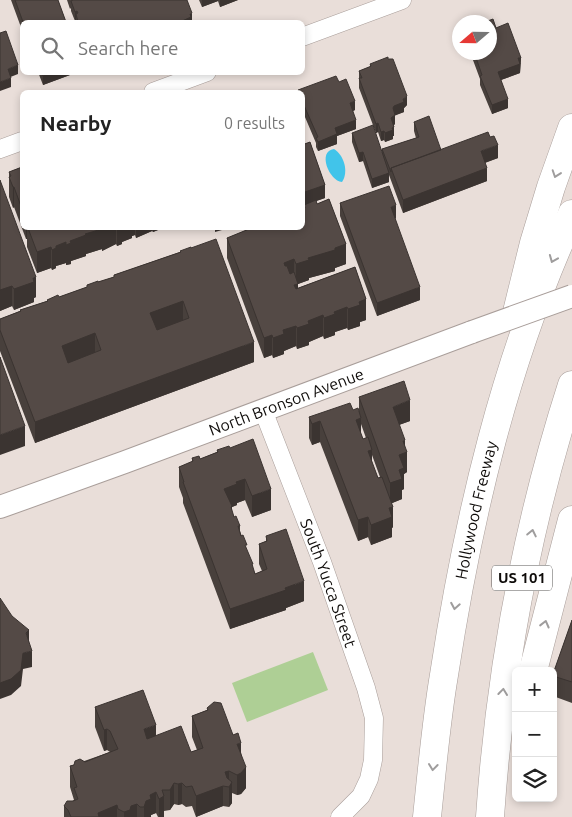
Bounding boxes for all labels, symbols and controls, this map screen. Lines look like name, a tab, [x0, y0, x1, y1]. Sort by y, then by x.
north arrow	[452, 15, 497, 60]
search box	[20, 20, 305, 75]
icon: search	[38, 34, 66, 62]
text: Search here	[78, 37, 178, 59]
text: Nearby	[40, 111, 111, 135]
text: 0 results	[224, 114, 285, 132]
one-way arrow	[551, 169, 561, 178]
one-way arrow	[549, 254, 560, 263]
street label: North Bronson Avenue	[206, 364, 366, 439]
street label: Hollywood Freeway	[452, 439, 500, 581]
street label: South Yucca Street	[297, 516, 360, 650]
one-way arrow	[526, 528, 537, 537]
road number: US 101	[492, 566, 552, 590]
one-way arrow	[451, 602, 461, 611]
one-way arrow	[539, 619, 550, 628]
map controls	[512, 667, 557, 802]
button: +	[512, 667, 557, 712]
one-way arrow	[497, 688, 507, 697]
button: −	[512, 712, 557, 757]
button: layers	[512, 757, 557, 802]
one-way arrow	[428, 763, 439, 771]

